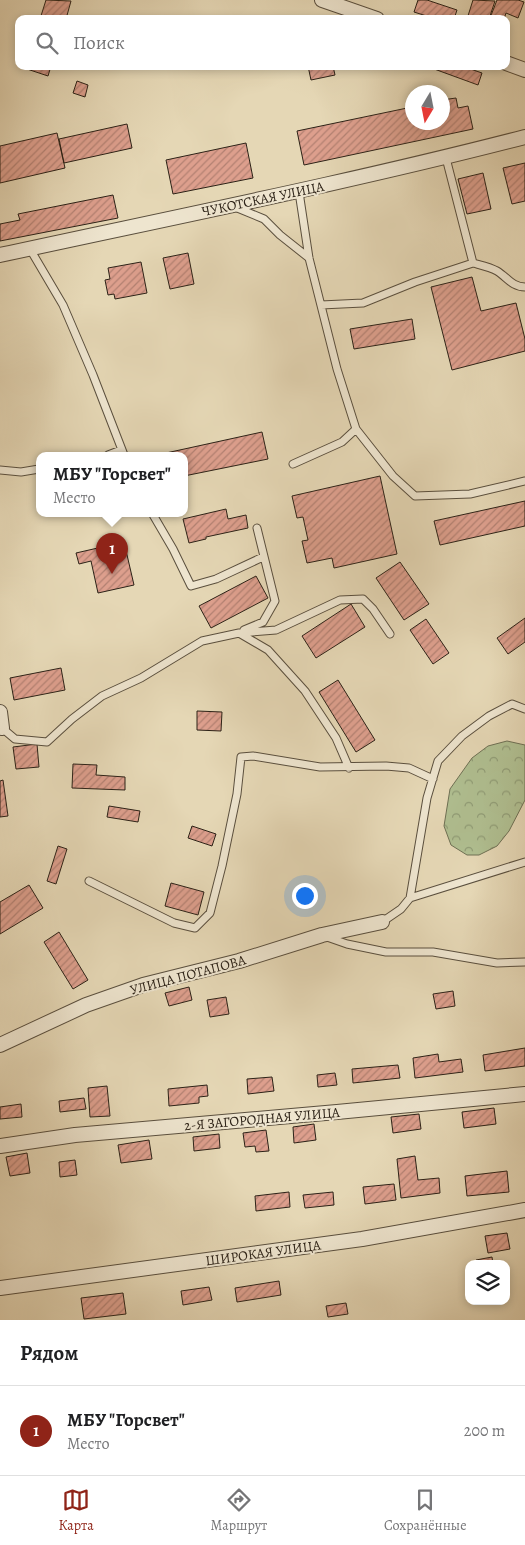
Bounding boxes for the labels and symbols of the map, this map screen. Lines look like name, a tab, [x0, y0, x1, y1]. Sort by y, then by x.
north arrow	[405, 85, 450, 130]
street label: ЧУКОТСКАЯ УЛИЦА	[200, 177, 327, 221]
pin: 1	[96, 533, 128, 574]
your location	[292, 883, 318, 909]
street label: УЛИЦА ПОТАПОВА	[128, 950, 249, 1000]
street label: 2-Я ЗАГОРОДНАЯ УЛИЦА	[183, 1103, 341, 1135]
street label: ШИРОКАЯ УЛИЦА	[204, 1235, 323, 1271]

